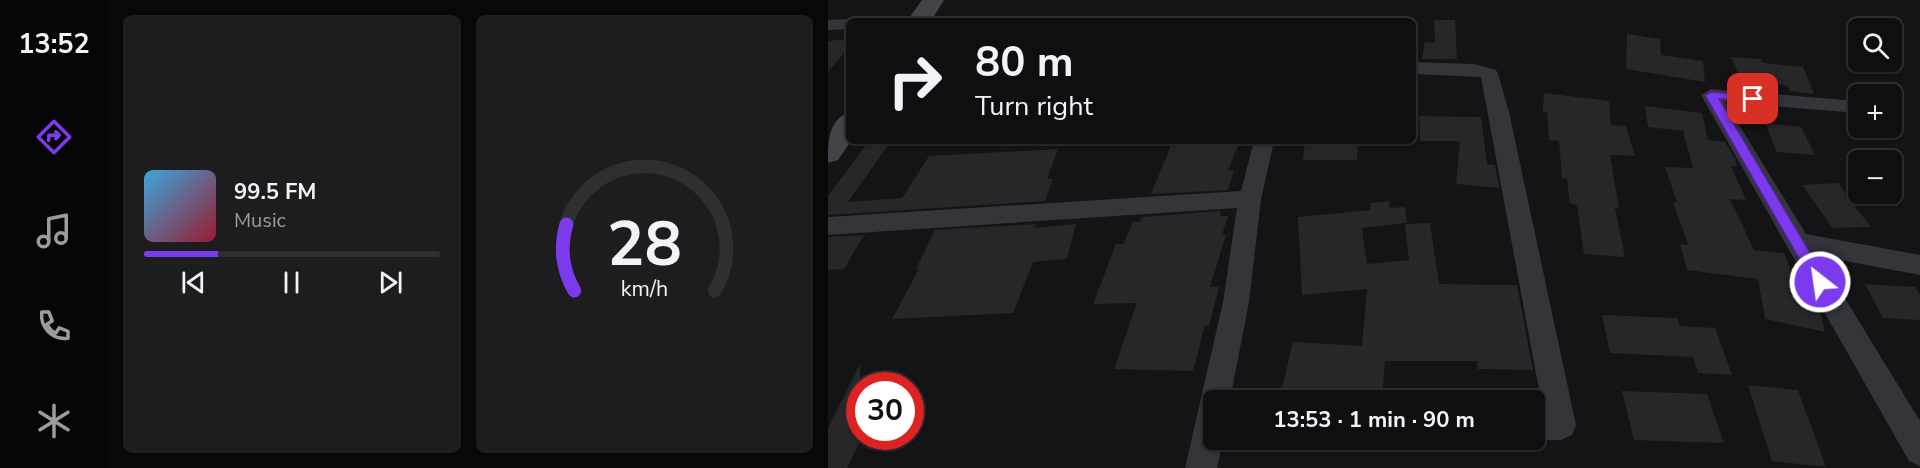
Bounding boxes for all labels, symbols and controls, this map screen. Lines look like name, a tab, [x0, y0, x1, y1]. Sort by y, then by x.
map controls	[1848, 18, 1902, 204]
button: search	[1848, 18, 1902, 72]
text: 13:52	[18, 26, 90, 63]
text: 80 m	[975, 34, 1074, 91]
icon: right	[876, 42, 954, 120]
pin	[1727, 73, 1778, 124]
icon: arrive	[1736, 82, 1769, 115]
button: +	[1848, 84, 1902, 138]
text: Turn right	[975, 88, 1093, 125]
icon: directions	[33, 116, 75, 158]
button: −	[1848, 150, 1902, 204]
text: 99.5 FM	[234, 177, 316, 207]
text: 28	[607, 202, 682, 287]
text: Music	[234, 207, 286, 234]
icon: music	[33, 210, 75, 252]
position arrow	[1788, 250, 1852, 314]
icon: previous	[177, 266, 210, 299]
icon: pause	[275, 266, 308, 299]
icon: next	[374, 266, 407, 299]
text: km/h	[621, 274, 668, 304]
icon: phone	[33, 305, 75, 347]
speed limit sign: 30	[846, 372, 924, 450]
icon: climate	[33, 400, 75, 442]
text: 13:53 · 1 min · 90 m	[1273, 405, 1475, 435]

